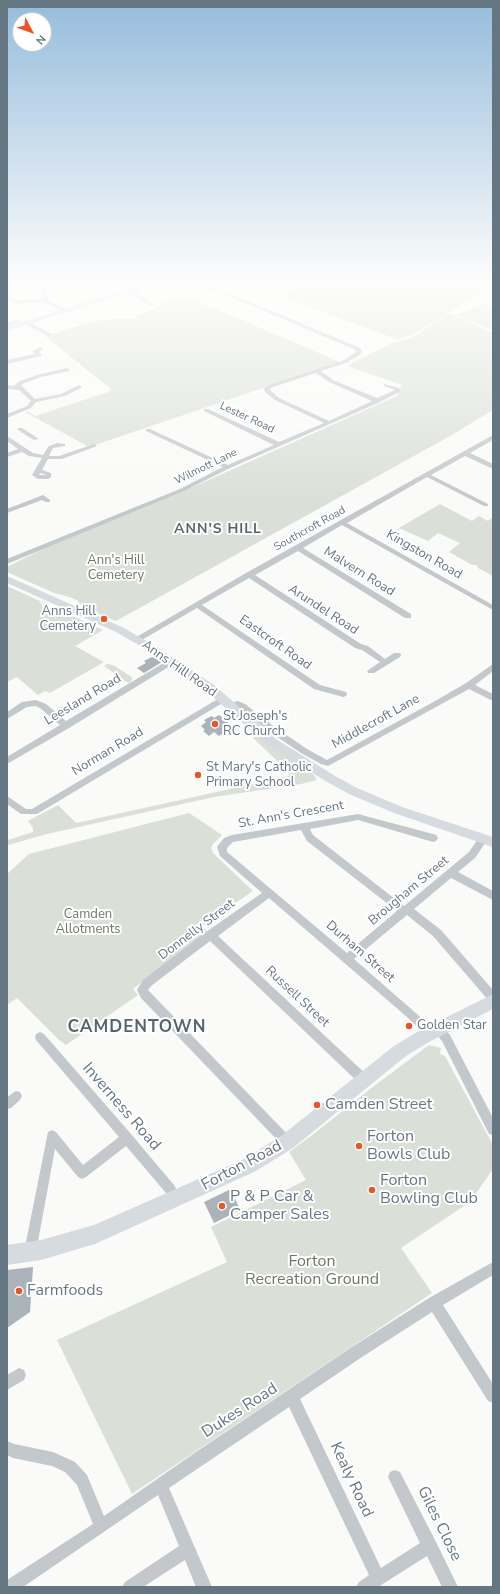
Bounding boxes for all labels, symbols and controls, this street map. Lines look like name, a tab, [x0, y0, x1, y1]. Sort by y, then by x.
north arrow	[12, 12, 52, 52]
text: N	[32, 32, 49, 48]
street label: Lester Road	[217, 400, 277, 436]
street label: Wilmott Lane	[173, 446, 239, 488]
street label: Southcroft Road	[272, 504, 348, 554]
district label: ANN'S HILL	[174, 522, 262, 538]
street label: Kingston Road	[383, 527, 465, 583]
street label: Malvern Road	[321, 544, 397, 600]
park label: Ann's Hill Cemetery	[87, 553, 145, 584]
street label: Arundel Road	[285, 581, 361, 639]
place label: Anns Hill Cemetery	[40, 604, 96, 635]
street label: Eastcroft Road	[236, 612, 314, 674]
marker: Anns Hill Cemetery	[99, 614, 109, 624]
street label: Anns Hill Road	[138, 637, 220, 701]
street label: Leesland Road	[42, 671, 124, 729]
street label: Middlecroft Lane	[329, 691, 423, 753]
place label: St Joseph's RC Church	[223, 709, 288, 740]
marker: St Joseph's RC Church	[210, 719, 220, 729]
street label: Norman Road	[69, 725, 147, 779]
place label: St Mary's Catholic Primary School	[206, 760, 312, 791]
marker: St Mary's Catholic Primary School	[193, 770, 203, 780]
street label: St. Ann's Crescent	[237, 798, 345, 832]
street label: Brougham Street	[366, 853, 452, 929]
street label: Donnelly Street	[156, 896, 238, 964]
park label: Camden Allotments	[55, 907, 121, 938]
street label: Durham Street	[323, 918, 397, 986]
street label: Russell Street	[262, 963, 332, 1031]
district label: CAMDENTOWN	[67, 1018, 207, 1038]
place label: Golden Star	[417, 1018, 487, 1034]
marker: Golden Star	[404, 1021, 414, 1031]
street label: Inverness Road	[78, 1059, 164, 1155]
place label: Camden Street	[325, 1095, 432, 1115]
marker: Camden Street	[312, 1100, 322, 1110]
place label: Forton Bowls Club	[367, 1127, 450, 1165]
street label: Forton Road	[198, 1137, 286, 1195]
marker: Forton Bowls Club	[354, 1141, 364, 1151]
place label: Forton Bowling Club	[380, 1171, 478, 1209]
marker: Forton Bowling Club	[367, 1185, 377, 1195]
place label: P & P Car & Camper Sales	[230, 1187, 330, 1225]
marker: P & P Car & Camper Sales	[217, 1201, 227, 1211]
park label: Forton Recreation Ground	[245, 1252, 379, 1290]
place label: Farmfoods	[27, 1281, 103, 1301]
marker: Farmfoods	[14, 1286, 24, 1296]
street label: Dukes Road	[199, 1379, 281, 1443]
street label: Kealy Road	[325, 1439, 377, 1521]
street label: Giles Close	[413, 1483, 465, 1565]

